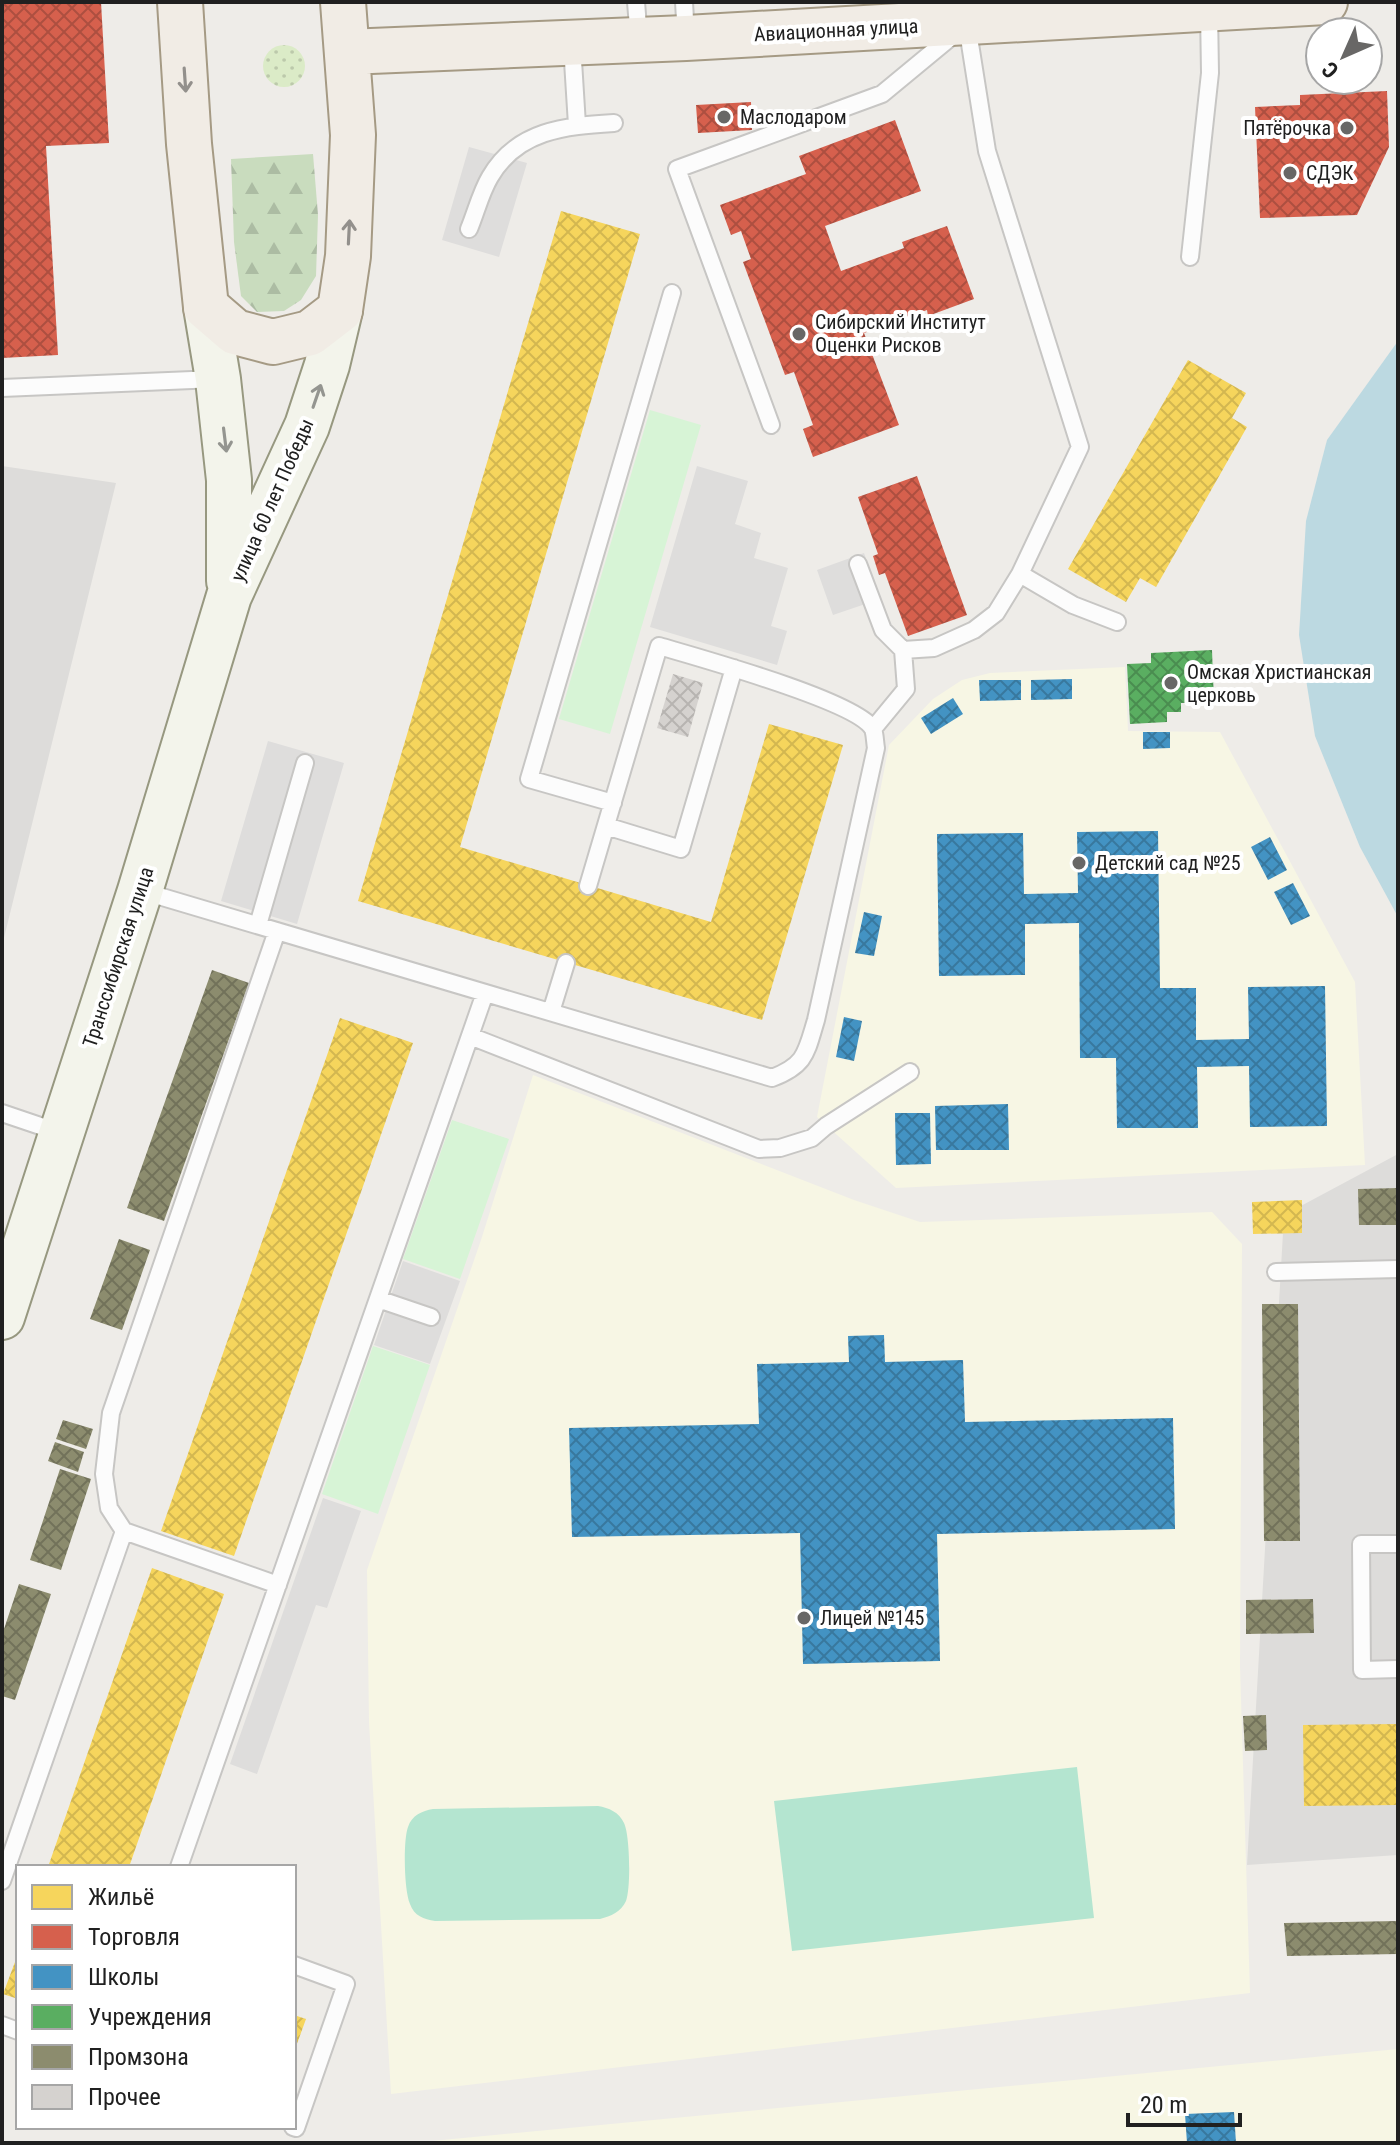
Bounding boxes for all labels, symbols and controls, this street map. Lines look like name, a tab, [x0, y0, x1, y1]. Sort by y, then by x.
street label: Авиационная улица	[753, 14, 919, 46]
north arrow	[1304, 16, 1384, 96]
text: С	[1317, 57, 1343, 83]
one-way arrow	[178, 66, 193, 93]
place label: Маслодаром	[740, 105, 847, 129]
marker: Маслодаром	[715, 108, 733, 126]
place label: Пятёрочка	[1243, 116, 1331, 140]
marker: Пятёрочка	[1338, 119, 1356, 137]
place label: СДЭК	[1306, 161, 1354, 185]
marker: СДЭК	[1281, 164, 1299, 182]
one-way arrow	[341, 219, 356, 246]
place label: Сибирский Институт Оценки Рисков	[815, 310, 986, 357]
marker: Сибирский Институт Оценки Рисков	[790, 325, 808, 343]
one-way arrow	[310, 384, 325, 409]
street label: улица 60 лет Победы	[225, 415, 319, 585]
one-way arrow	[217, 426, 232, 453]
place label: Омская Христианская церковь	[1187, 660, 1371, 707]
marker: Омская Христианская церковь	[1162, 674, 1180, 692]
place label: Детский сад №25	[1095, 851, 1241, 875]
marker: Детский сад №25	[1070, 854, 1088, 872]
street label: Транссибирская улица	[77, 864, 159, 1050]
place label: Лицей №145	[820, 1606, 925, 1630]
marker: Лицей №145	[795, 1609, 813, 1627]
legend	[16, 1865, 296, 2129]
text: Жильё	[88, 1883, 154, 1911]
text: Торговля	[88, 1923, 180, 1951]
text: Школы	[88, 1963, 159, 1991]
text: Учреждения	[88, 2003, 212, 2031]
text: Промзона	[88, 2043, 189, 2071]
scale bar	[1128, 2077, 1240, 2127]
text: Прочее	[88, 2083, 161, 2111]
text: 20 m	[1140, 2091, 1187, 2119]

